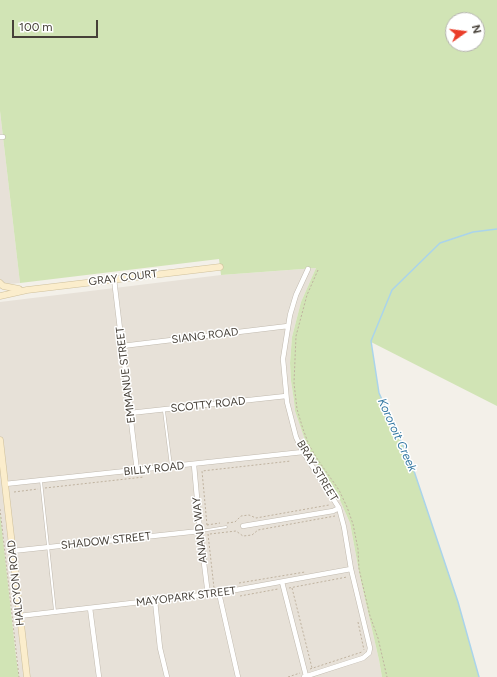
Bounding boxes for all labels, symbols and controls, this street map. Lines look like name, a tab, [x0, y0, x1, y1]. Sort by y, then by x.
scale bar	[14, 12, 100, 38]
north arrow	[445, 12, 485, 52]
text: 100 m	[19, 20, 53, 34]
text: N	[469, 24, 483, 35]
street label: GRAY COURT	[88, 267, 158, 289]
street label: SIANG ROAD	[171, 325, 239, 347]
street label: EMMANUE STREET	[114, 326, 138, 424]
street label: SCOTTY ROAD	[170, 395, 246, 415]
water label: Kororoit Creek	[374, 396, 420, 474]
street label: BRAY STREET	[294, 438, 340, 504]
street label: BILLY ROAD	[123, 459, 185, 479]
street label: ANAND WAY	[190, 496, 210, 564]
street label: SHADOW STREET	[60, 530, 152, 552]
street label: HALCYON ROAD	[5, 539, 27, 627]
street label: MAYOPARK STREET	[135, 584, 237, 610]

